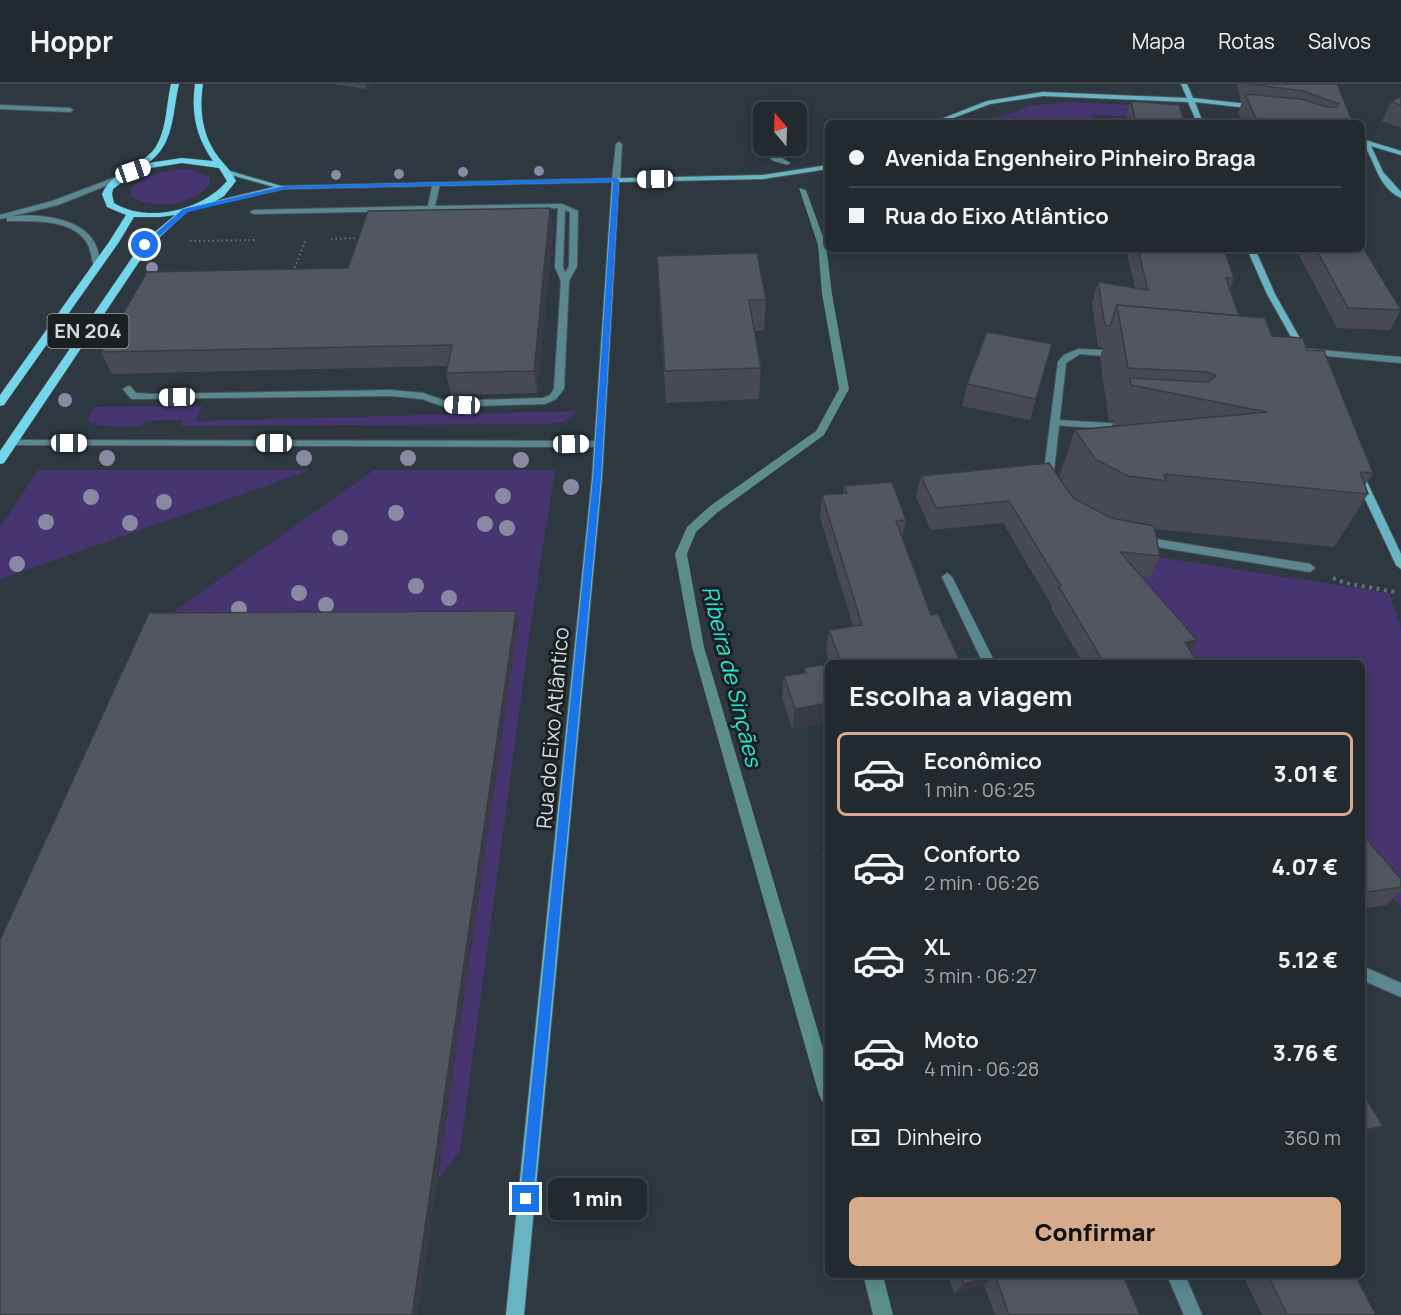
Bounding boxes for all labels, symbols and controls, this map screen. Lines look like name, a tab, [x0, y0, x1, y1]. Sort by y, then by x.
text: Hoppr	[30, 22, 113, 60]
text: Mapa	[1132, 27, 1185, 55]
text: Rotas	[1218, 27, 1275, 55]
text: Salvos	[1308, 27, 1371, 55]
north arrow	[753, 102, 807, 156]
map controls	[753, 102, 807, 156]
text: Avenida Engenheiro Pinheiro Braga	[885, 143, 1256, 173]
car	[113, 157, 153, 185]
car	[637, 170, 673, 188]
text: Rua do Eixo Atlântico	[885, 201, 1109, 231]
route start	[131, 231, 158, 258]
road number: EN 204	[48, 314, 128, 348]
car	[159, 388, 195, 406]
car	[444, 395, 480, 415]
car	[51, 434, 87, 452]
car	[256, 434, 292, 452]
car	[553, 435, 589, 453]
water label: Ribeira de Sinçães	[695, 583, 769, 771]
street label: Rua do Eixo Atlântico	[529, 626, 575, 830]
text: Escolha a viagem	[849, 677, 1072, 714]
text: Econômico	[924, 746, 1042, 776]
icon: car	[852, 747, 906, 801]
text: 3.01 €	[1273, 759, 1338, 789]
text: 1 min · 06:25	[924, 776, 1035, 803]
text: Conforto	[924, 839, 1020, 869]
icon: car	[852, 840, 906, 894]
text: 4.07 €	[1271, 852, 1338, 882]
text: 2 min · 06:26	[924, 869, 1040, 896]
text: XL	[924, 932, 950, 962]
icon: car	[852, 933, 906, 987]
text: 5.12 €	[1278, 945, 1338, 975]
text: 3 min · 06:27	[924, 962, 1037, 989]
text: Moto	[924, 1025, 979, 1055]
icon: car	[852, 1026, 906, 1080]
text: 3.76 €	[1273, 1038, 1338, 1068]
text: 4 min · 06:28	[924, 1055, 1039, 1082]
icon: cash	[849, 1121, 882, 1154]
text: Dinheiro	[897, 1122, 982, 1152]
text: 360 m	[1284, 1124, 1341, 1151]
callout: 1 min	[547, 1178, 646, 1220]
route end	[512, 1185, 539, 1212]
text: 1 min	[572, 1185, 623, 1212]
button: Confirmar	[849, 1197, 1341, 1266]

